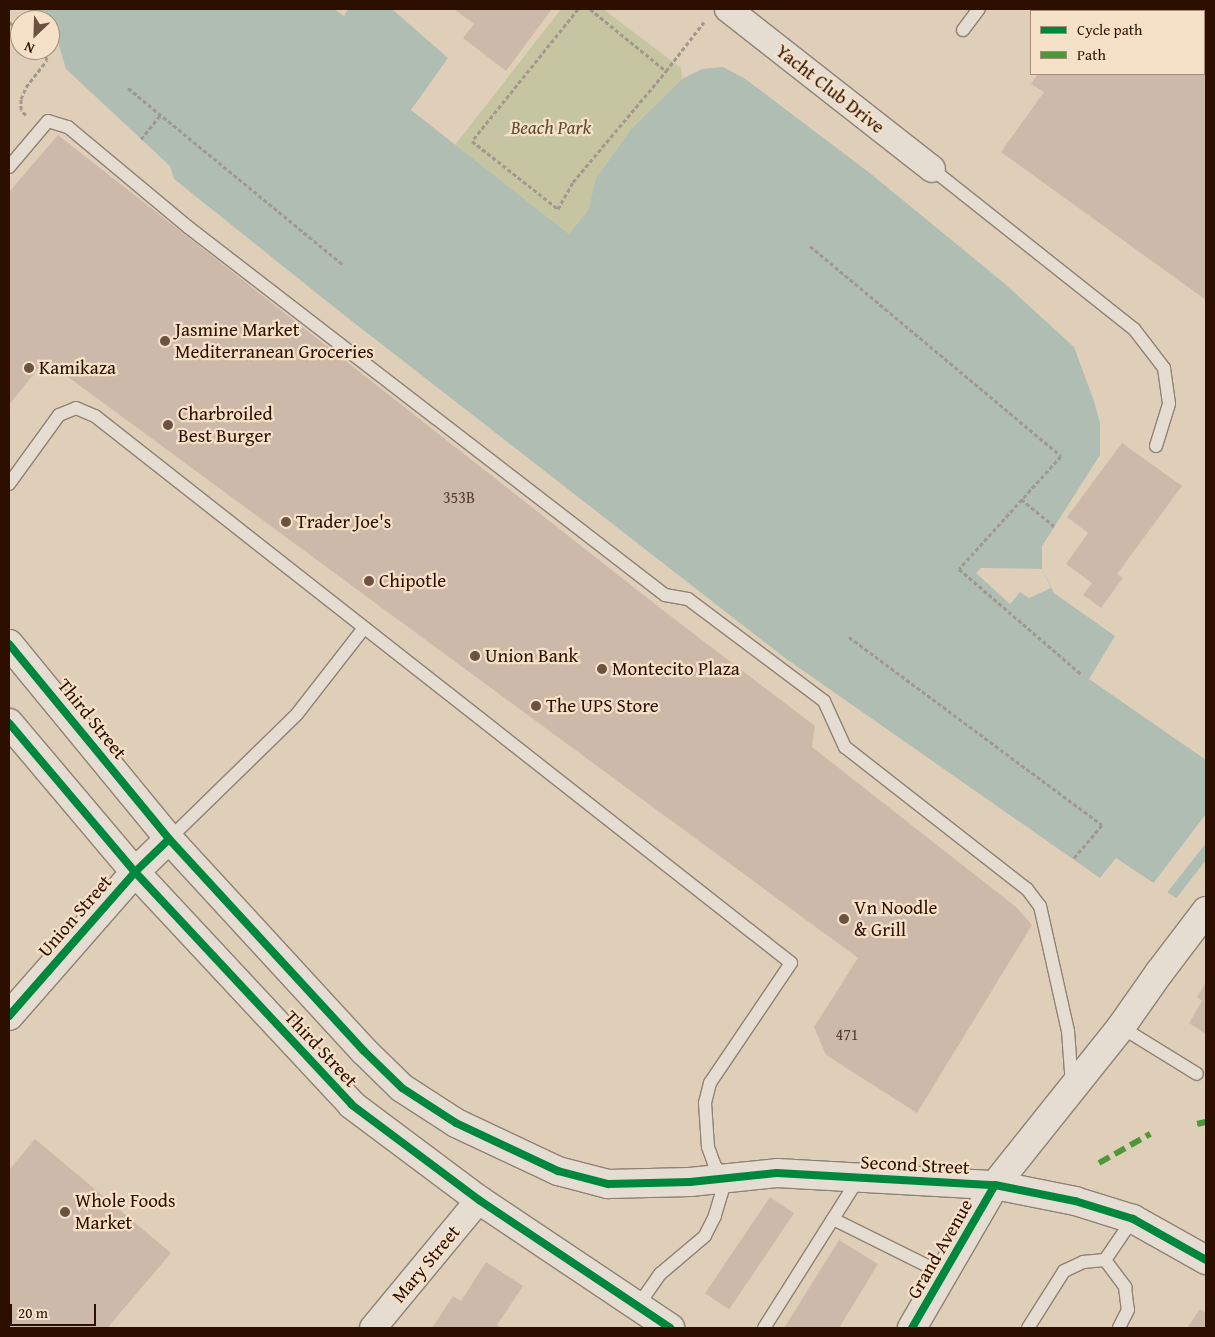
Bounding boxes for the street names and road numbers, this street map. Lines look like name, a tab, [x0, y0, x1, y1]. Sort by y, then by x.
street label: Yacht Club Drive	[771, 40, 889, 138]
street label: Third Street	[53, 674, 131, 764]
street label: Union Street	[33, 870, 117, 962]
street label: Third Street	[280, 1006, 362, 1092]
street label: Second Street	[860, 1151, 970, 1179]
street label: Grand Avenue	[902, 1195, 978, 1303]
street label: Mary Street	[387, 1221, 465, 1307]

